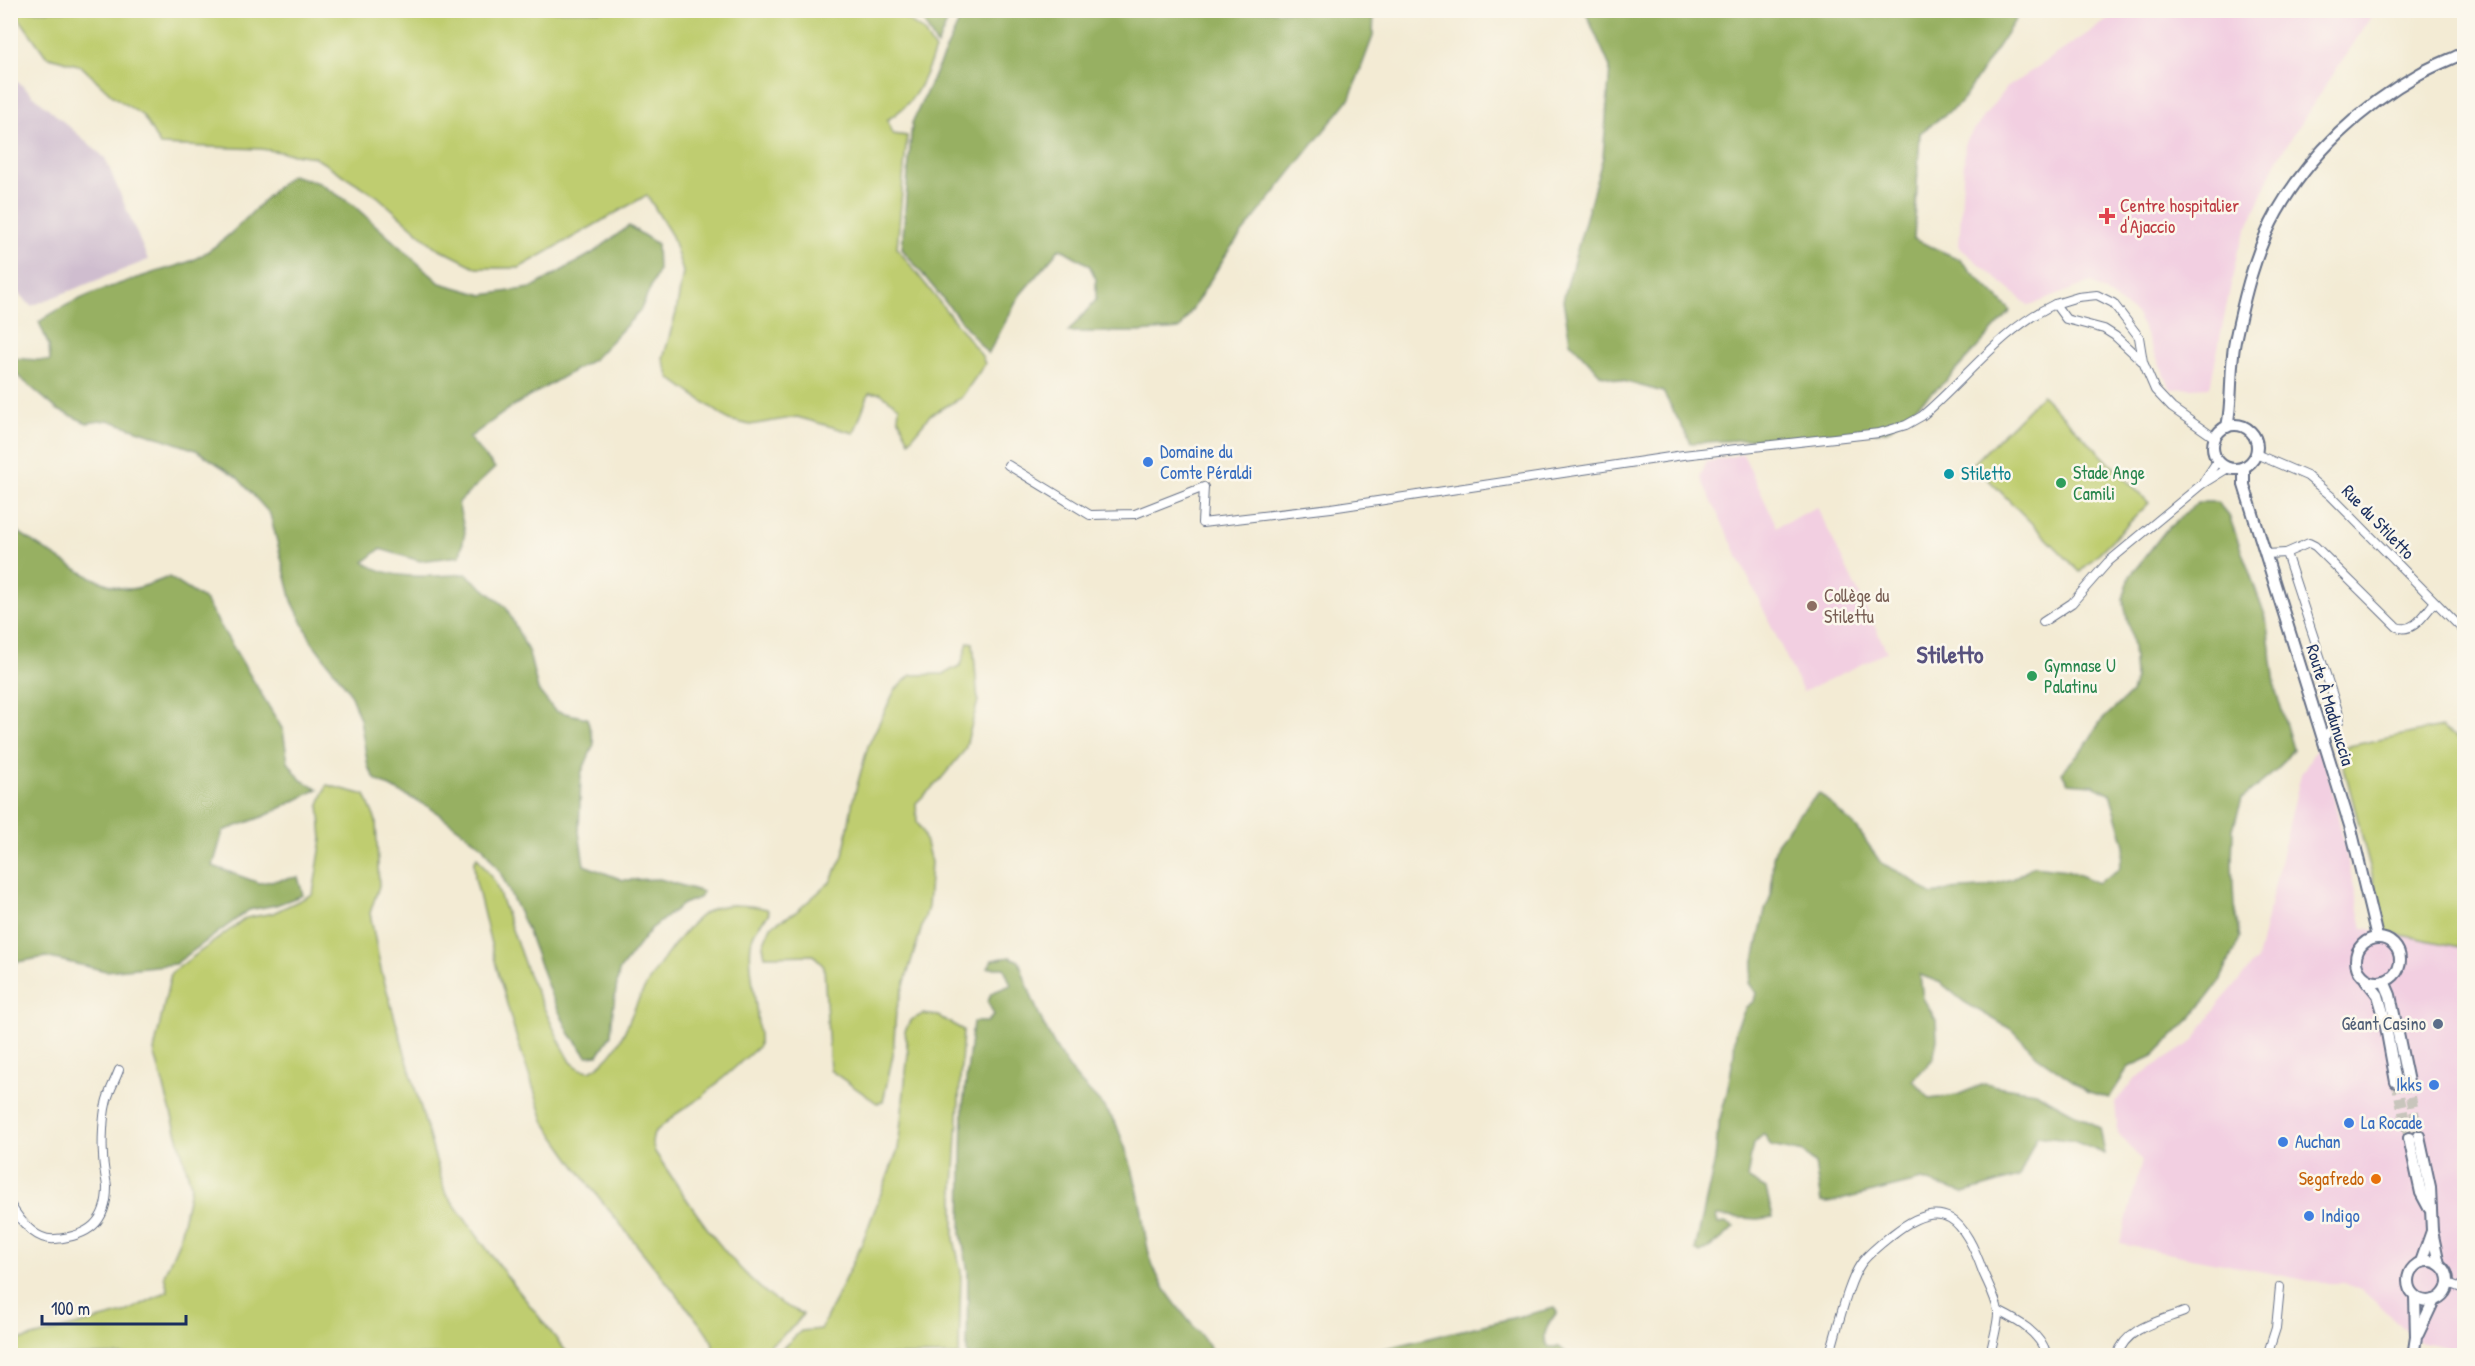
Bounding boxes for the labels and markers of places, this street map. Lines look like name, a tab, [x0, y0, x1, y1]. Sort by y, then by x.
place label: Centre hospitalier d'Ajaccio	[2120, 193, 2239, 239]
marker: Centre hospitalier d'Ajaccio	[2098, 207, 2116, 225]
place label: Domaine du Comte Péraldi	[1160, 439, 1253, 485]
marker: Domaine du Comte Péraldi	[1141, 455, 1155, 469]
place label: Stade Ange Camili	[2073, 460, 2145, 506]
place label: Stiletto	[1961, 461, 2011, 486]
marker: Stiletto	[1942, 467, 1956, 481]
marker: Stade Ange Camili	[2054, 476, 2068, 490]
place label: Collège du Stilettu	[1824, 583, 1890, 629]
marker: Collège du Stilettu	[1805, 599, 1819, 613]
place label: Gymnase U Palatinu	[2044, 653, 2116, 699]
marker: Gymnase U Palatinu	[2025, 669, 2039, 683]
place label: Géant Casino	[2341, 1011, 2426, 1036]
marker: Géant Casino	[2431, 1017, 2445, 1031]
place label: Ikks	[2396, 1072, 2422, 1097]
marker: Ikks	[2427, 1078, 2441, 1092]
place label: La Rocade	[2361, 1110, 2423, 1135]
marker: La Rocade	[2342, 1116, 2356, 1130]
place label: Auchan	[2295, 1129, 2341, 1154]
marker: Auchan	[2276, 1135, 2290, 1149]
place label: Segafredo	[2299, 1166, 2364, 1191]
marker: Segafredo	[2369, 1172, 2383, 1186]
place label: Indigo	[2321, 1203, 2360, 1228]
marker: Indigo	[2302, 1209, 2316, 1223]

